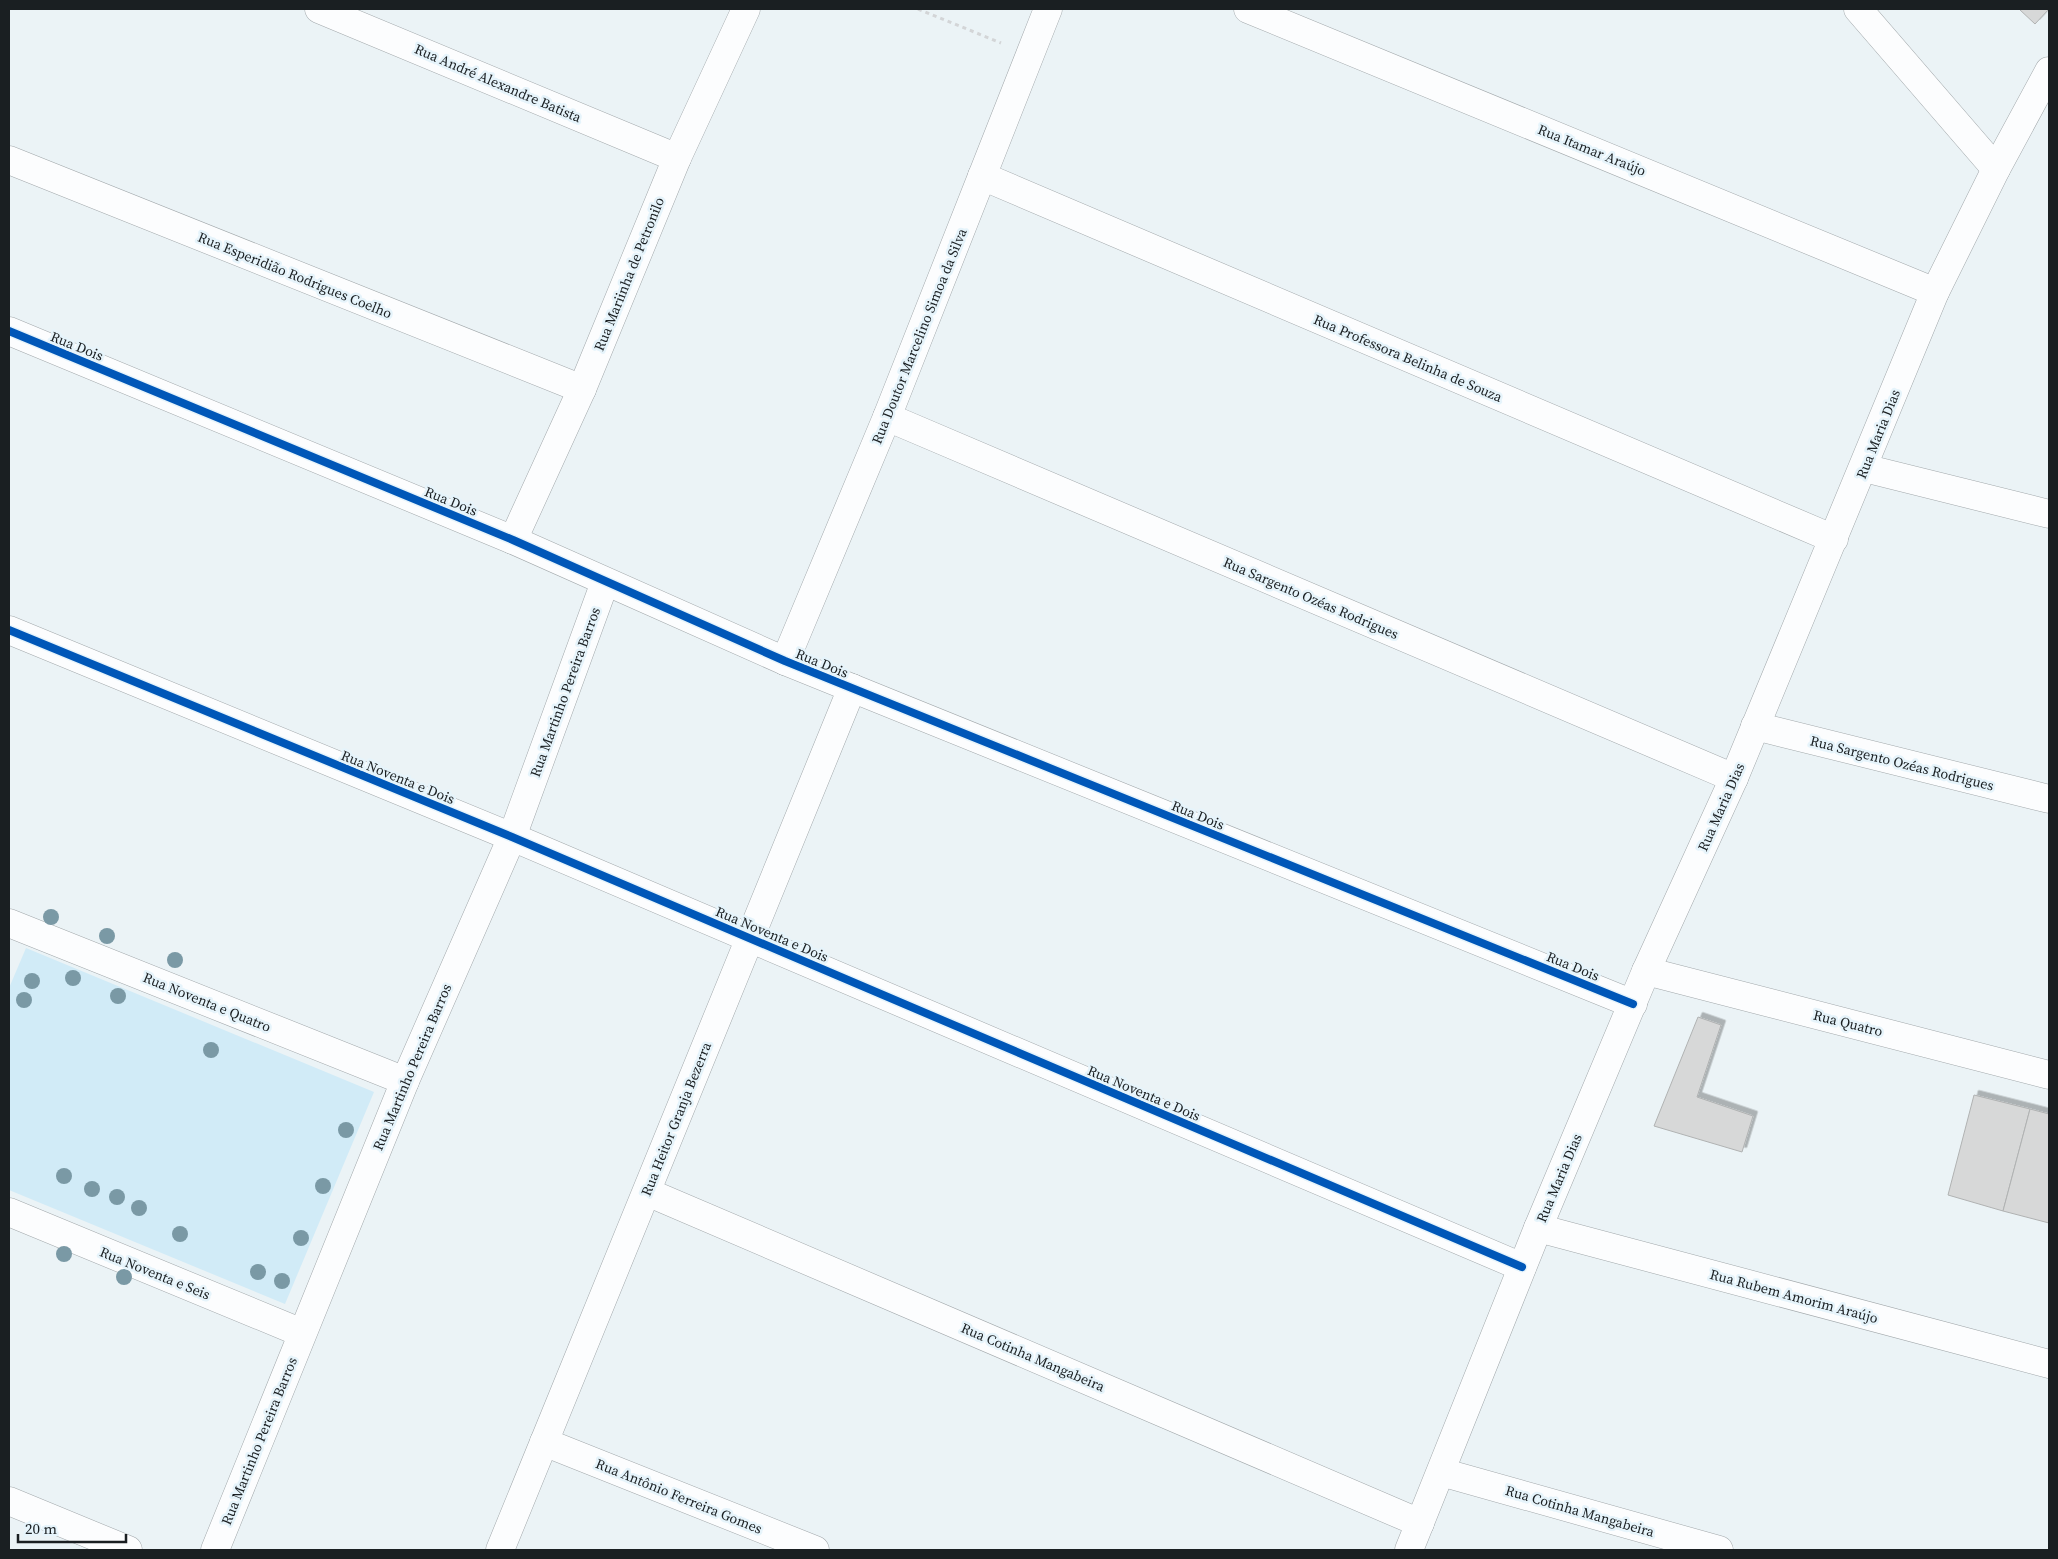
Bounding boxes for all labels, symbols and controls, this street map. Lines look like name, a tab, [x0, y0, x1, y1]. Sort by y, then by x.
street label: Rua André Alexandre Batista	[412, 39, 585, 128]
street label: Rua Itamar Araújo	[1535, 119, 1649, 181]
street label: Rua Mariinha de Petronilo	[589, 194, 669, 354]
street label: Rua Doutor Marcelino Simoa da Silva	[866, 224, 972, 447]
street label: Rua Esperidião Rodrigues Coelho	[195, 227, 395, 323]
street label: Rua Professora Belinha de Souza	[1311, 309, 1506, 407]
street label: Rua Dois	[48, 326, 106, 366]
street label: Rua Maria Dias	[1851, 386, 1905, 482]
street label: Rua Dois	[422, 481, 480, 521]
street label: Rua Sargento Ozéas Rodrigues	[1220, 552, 1402, 644]
street label: Rua Martinho Pereira Barros	[525, 604, 605, 780]
street label: Rua Dois	[793, 643, 851, 683]
street label: Rua Sargento Ozéas Rodrigues	[1808, 730, 1996, 796]
street label: Rua Noventa e Dois	[338, 745, 458, 809]
street label: Rua Maria Dias	[1693, 760, 1749, 854]
street label: Rua Dois	[1169, 795, 1227, 835]
street label: Rua Noventa e Dois	[712, 901, 832, 967]
street label: Rua Dois	[1544, 946, 1602, 986]
street label: Rua Noventa e Quatro	[140, 967, 274, 1037]
street label: Rua Martinho Pereira Barros	[368, 981, 456, 1153]
street label: Rua Quatro	[1811, 1005, 1885, 1041]
street label: Rua Heitor Granja Bezerra	[636, 1038, 716, 1199]
street label: Rua Noventa e Dois	[1084, 1060, 1204, 1126]
street label: Rua Maria Dias	[1531, 1130, 1587, 1226]
street label: Rua Noventa e Seis	[97, 1242, 213, 1304]
street label: Rua Rubem Amorim Araújo	[1708, 1264, 1881, 1328]
street label: Rua Cotinha Mangabeira	[958, 1318, 1109, 1397]
street label: Rua Martinho Pereira Barros	[216, 1354, 302, 1528]
street label: Rua Antônio Ferreira Gomes	[593, 1453, 765, 1539]
street label: Rua Cotinha Mangabeira	[1503, 1480, 1658, 1542]
scale bar	[18, 1512, 125, 1544]
text: 20 m	[25, 1518, 57, 1539]

